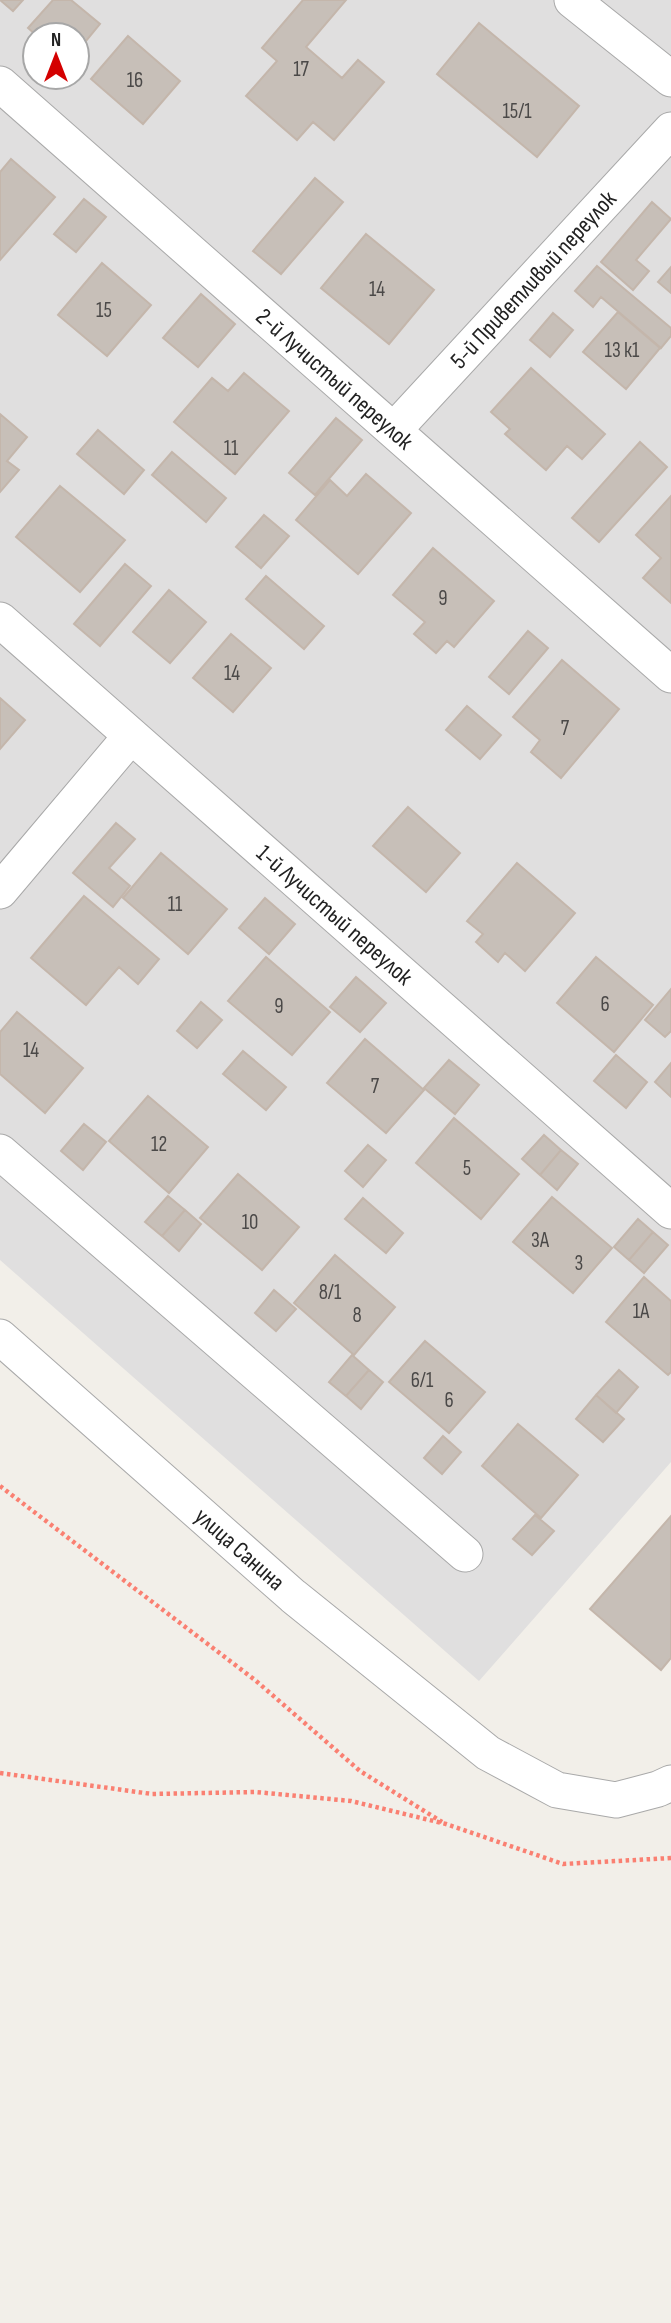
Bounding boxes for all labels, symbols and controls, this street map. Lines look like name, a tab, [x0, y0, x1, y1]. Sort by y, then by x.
north arrow	[21, 21, 91, 91]
text: N	[51, 29, 61, 52]
house number: 17	[293, 57, 309, 82]
house number: 16	[127, 68, 143, 93]
house number: 15/1	[502, 99, 532, 124]
street label: 5-й Приветливый переулок	[444, 184, 623, 375]
house number: 14	[369, 277, 385, 302]
house number: 15	[96, 298, 112, 323]
street label: 2-й Лучистый переулок	[250, 302, 420, 457]
house number: 13 к1	[605, 338, 640, 363]
house number: 11	[224, 436, 239, 461]
house number: 9	[438, 586, 448, 611]
house number: 14	[224, 661, 240, 686]
house number: 7	[561, 716, 570, 741]
street label: 1-й Лучистый переулок	[250, 839, 419, 992]
house number: 11	[168, 892, 183, 917]
house number: 6	[600, 992, 610, 1017]
house number: 9	[274, 994, 284, 1019]
house number: 14	[23, 1038, 39, 1063]
house number: 7	[371, 1074, 380, 1099]
house number: 12	[151, 1132, 167, 1157]
house number: 5	[463, 1156, 471, 1181]
house number: 10	[242, 1210, 258, 1235]
house number: 3А	[531, 1228, 550, 1253]
house number: 3	[575, 1251, 583, 1276]
house number: 8/1	[319, 1280, 342, 1305]
house number: 1А	[633, 1299, 650, 1324]
house number: 8	[352, 1303, 362, 1328]
house number: 6/1	[411, 1368, 434, 1393]
house number: 6	[444, 1388, 454, 1413]
street label: улица Санина	[188, 1502, 290, 1597]

